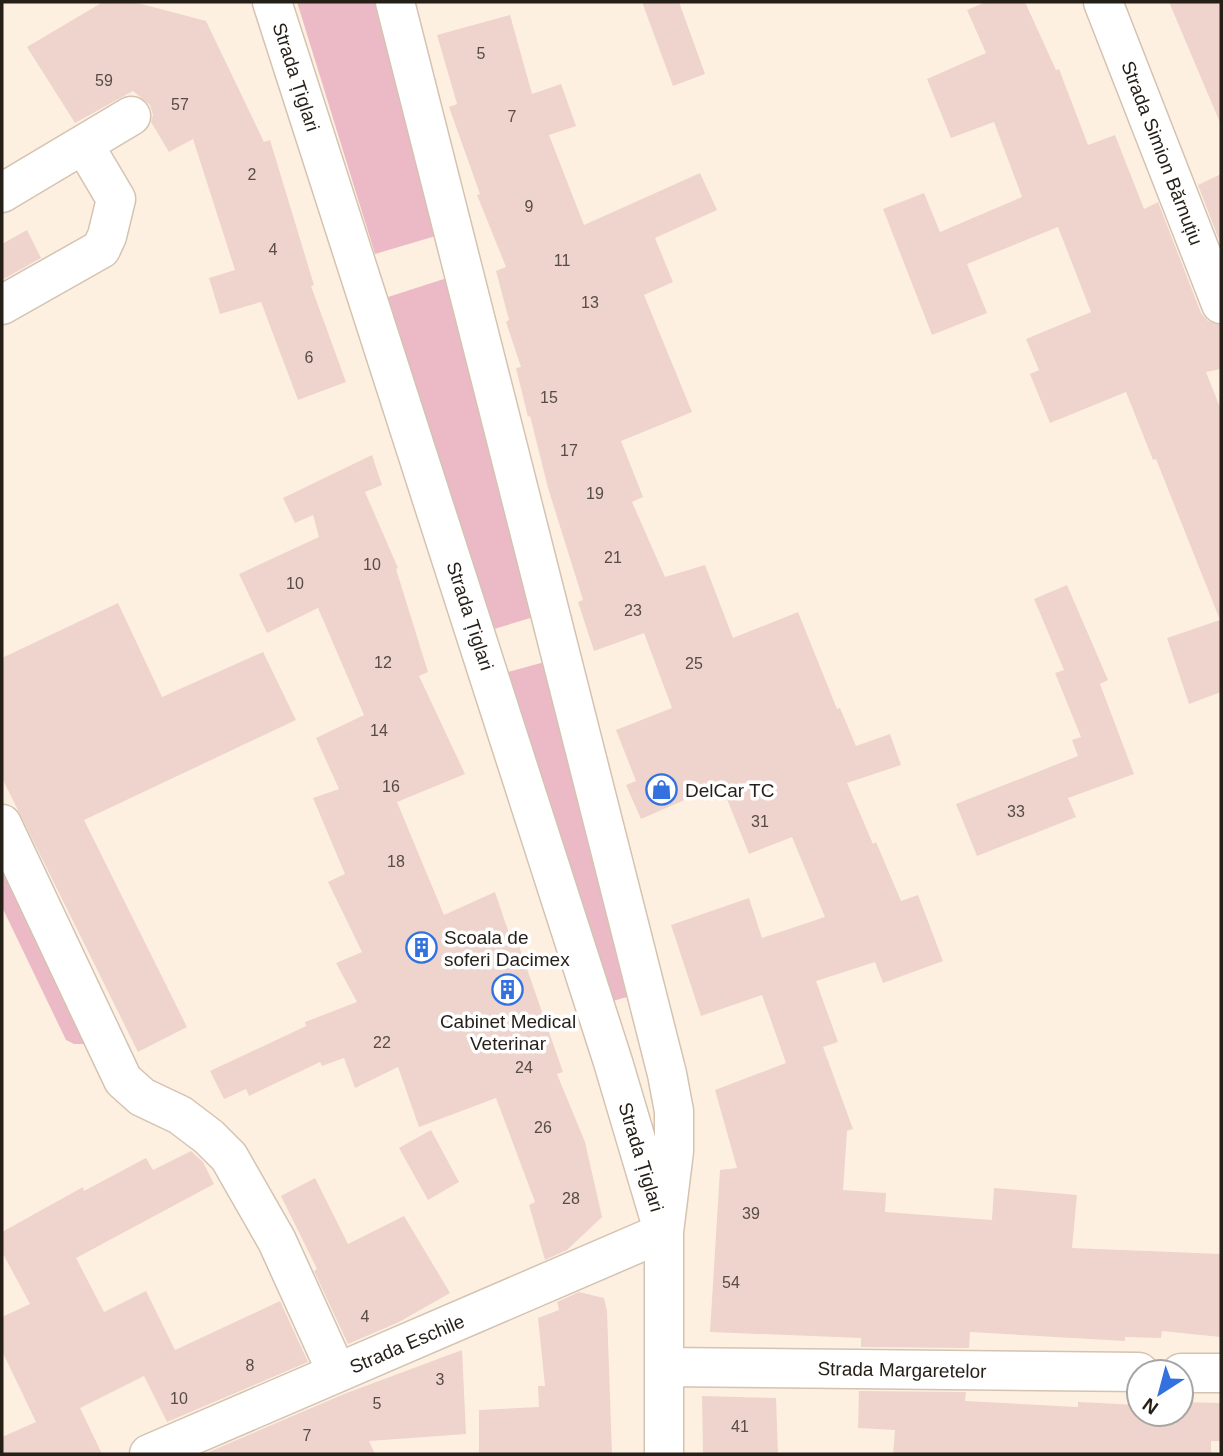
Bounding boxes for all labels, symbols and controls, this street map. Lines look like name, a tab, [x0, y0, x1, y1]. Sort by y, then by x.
street label: Strada Țiglari	[269, 20, 323, 134]
house number: 5	[477, 45, 486, 62]
street label: Strada Simion Bărnuțiu	[1117, 58, 1207, 248]
house number: 59	[95, 72, 113, 89]
house number: 57	[171, 96, 189, 113]
house number: 7	[508, 108, 517, 125]
house number: 2	[248, 166, 257, 183]
house number: 9	[525, 198, 534, 215]
house number: 4	[269, 241, 278, 258]
house number: 11	[554, 252, 570, 269]
house number: 13	[581, 294, 599, 311]
house number: 6	[305, 349, 314, 366]
house number: 15	[540, 389, 558, 406]
house number: 17	[560, 442, 578, 459]
house number: 19	[586, 485, 604, 502]
house number: 21	[604, 549, 622, 566]
house number: 10	[363, 556, 381, 573]
street label: Strada Țiglari	[443, 559, 497, 673]
house number: 10	[286, 575, 304, 592]
house number: 23	[624, 602, 642, 619]
house number: 12	[374, 654, 392, 671]
house number: 25	[685, 655, 703, 672]
house number: 14	[370, 722, 388, 739]
shop icon: DelCar TC	[645, 773, 679, 807]
house number: 16	[382, 778, 400, 795]
place label: DelCar TC	[685, 780, 774, 801]
house number: 33	[1007, 803, 1025, 820]
house number: 31	[751, 813, 769, 830]
house number: 18	[387, 853, 405, 870]
place label: Scoala de soferi Dacimex	[444, 927, 570, 970]
building icon: Scoala de soferi Dacimex	[404, 931, 438, 965]
building icon: Cabinet Medical Veterinar	[491, 973, 525, 1007]
place label: Cabinet Medical Veterinar	[440, 1011, 576, 1054]
house number: 22	[373, 1034, 391, 1051]
house number: 24	[515, 1059, 533, 1076]
street label: Strada Țiglari	[614, 1100, 668, 1214]
house number: 26	[534, 1119, 552, 1136]
house number: 28	[562, 1190, 580, 1207]
house number: 39	[742, 1205, 760, 1222]
house number: 54	[722, 1274, 740, 1291]
house number: 4	[361, 1308, 370, 1325]
street label: Strada Eschile	[347, 1310, 467, 1378]
house number: 8	[246, 1357, 255, 1374]
street label: Strada Margaretelor	[817, 1358, 987, 1382]
north arrow	[1125, 1358, 1195, 1428]
house number: 3	[436, 1371, 445, 1388]
house number: 10	[170, 1390, 188, 1407]
text: N	[1139, 1394, 1162, 1419]
house number: 5	[373, 1395, 382, 1412]
house number: 41	[731, 1418, 749, 1435]
house number: 7	[303, 1427, 312, 1444]

